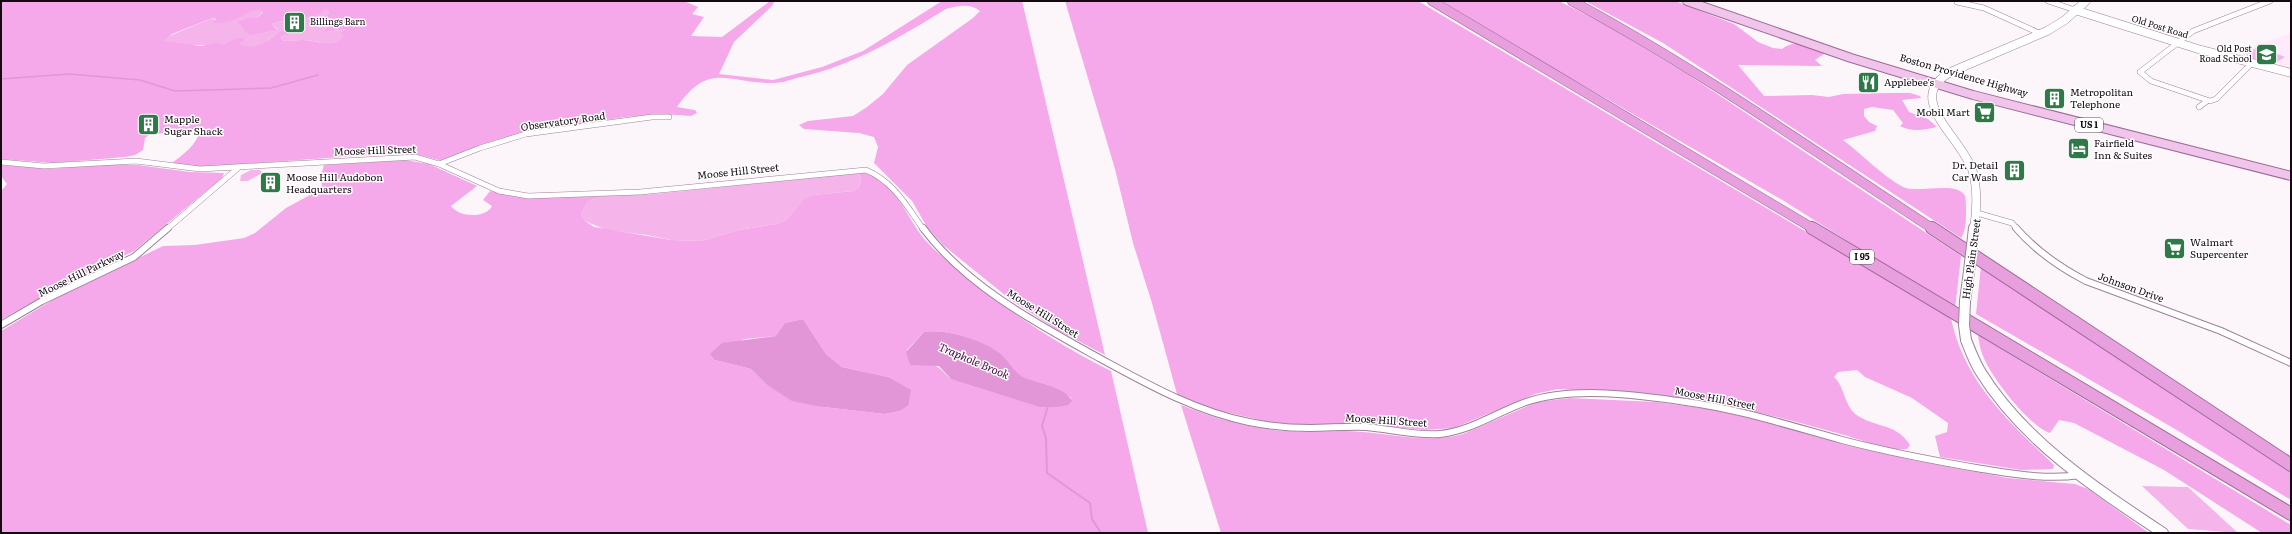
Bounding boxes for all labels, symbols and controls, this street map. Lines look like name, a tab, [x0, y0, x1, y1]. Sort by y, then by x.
building icon: Billings Barn	[281, 9, 307, 35]
street label: Old Post Road	[2130, 11, 2191, 41]
place label: Billings Barn	[310, 14, 366, 28]
place label: Old Post Road School	[2199, 41, 2252, 65]
school or university icon: Old Post Road School	[2254, 41, 2280, 67]
street label: Boston Providence Highway	[1898, 49, 2030, 100]
restaurant icon: Applebee's	[1855, 69, 1881, 95]
place label: Applebee's	[1884, 74, 1935, 89]
place label: Metropolitan Telephone	[2070, 84, 2134, 111]
building icon: Metropolitan Telephone	[2041, 85, 2067, 111]
supermarket icon: Mobil Mart	[1972, 99, 1998, 125]
place label: Mobil Mart	[1916, 104, 1970, 119]
street label: Observatory Road	[520, 107, 606, 134]
place label: Mapple Sugar Shack	[164, 111, 224, 138]
building icon: Mapple Sugar Shack	[135, 112, 161, 138]
road number: US 1	[2075, 118, 2103, 132]
place label: Fairfield Inn & Suites	[2094, 135, 2153, 162]
hotel icon: Fairfield Inn & Suites	[2066, 136, 2092, 162]
street label: Moose Hill Street	[334, 141, 416, 158]
place label: Dr. Detail Car Wash	[1952, 157, 1999, 184]
building icon: Dr. Detail Car Wash	[2001, 158, 2027, 184]
street label: Moose Hill Street	[696, 159, 780, 182]
place label: Moose Hill Audobon Headquarters	[286, 169, 383, 196]
building icon: Moose Hill Audobon Headquarters	[257, 170, 283, 196]
street label: High Plain Street	[1957, 218, 1984, 300]
place label: Walmart Supercenter	[2190, 234, 2249, 261]
supermarket icon: Walmart Supercenter	[2161, 235, 2187, 261]
street label: Moose Hill Parkway	[35, 245, 127, 300]
road number: I 95	[1850, 250, 1874, 264]
street label: Johnson Drive	[2096, 268, 2166, 305]
street label: Moose Hill Street	[1004, 284, 1082, 341]
water label: Traphole Brook	[937, 338, 1012, 382]
street label: Moose Hill Street	[1673, 382, 1757, 413]
street label: Moose Hill Street	[1345, 409, 1428, 430]

